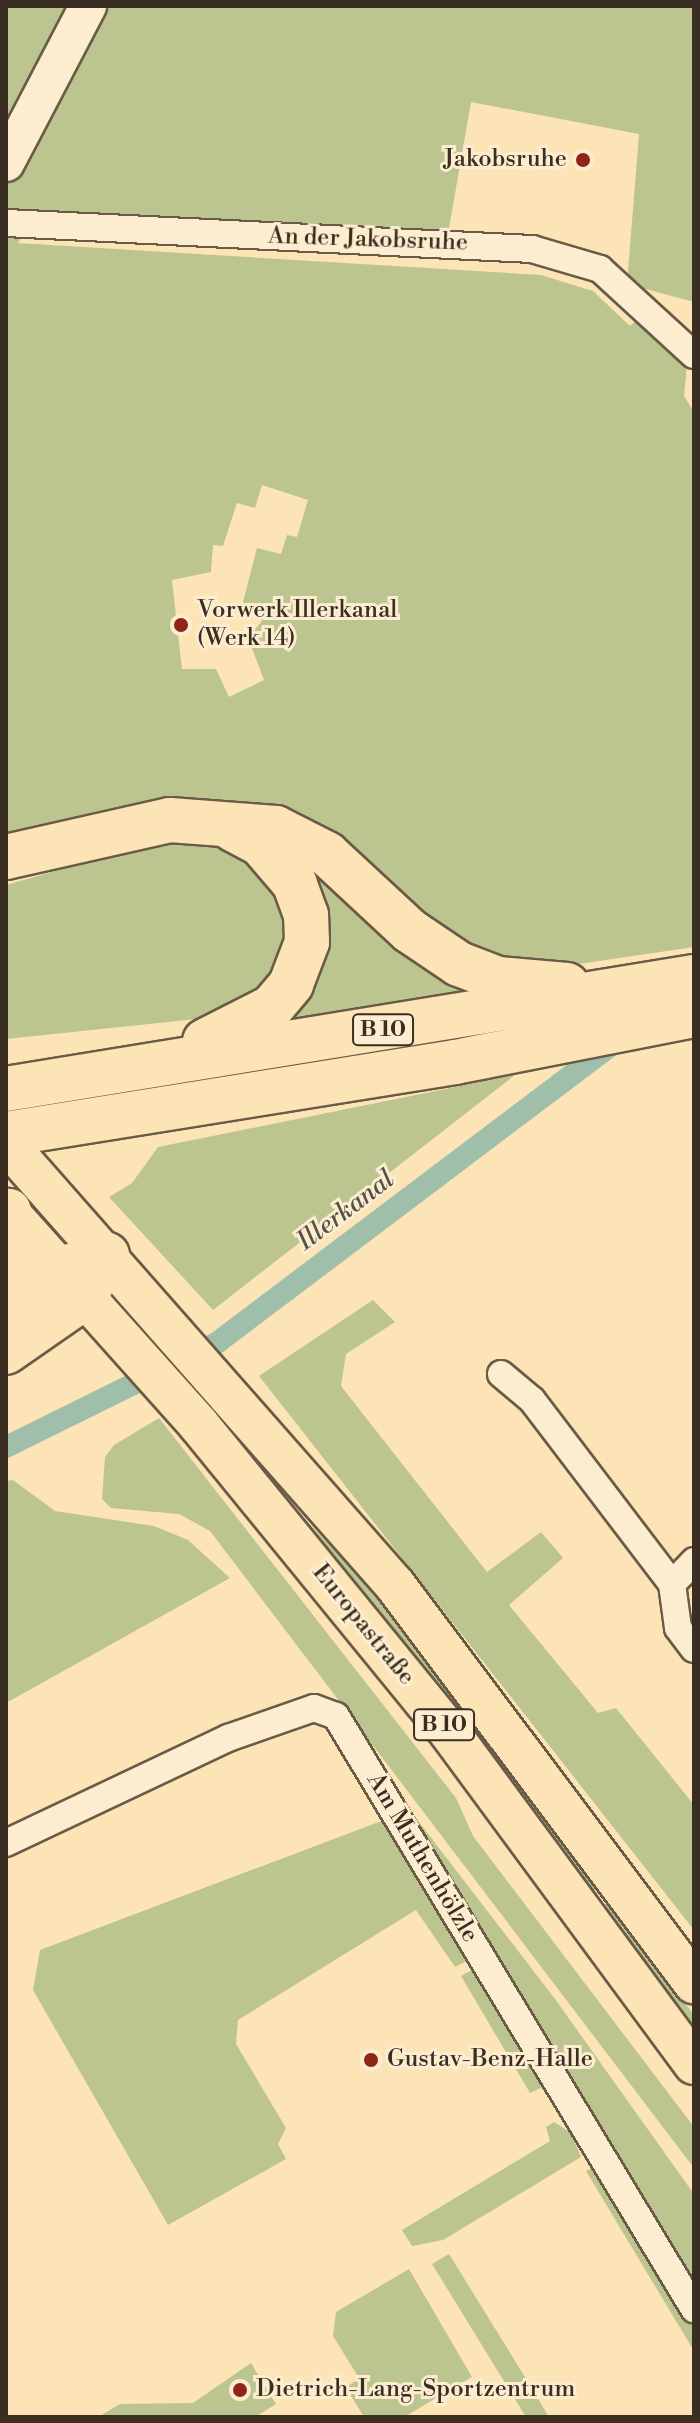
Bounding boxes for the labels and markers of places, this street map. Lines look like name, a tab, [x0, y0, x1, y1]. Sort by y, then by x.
place label: Jakobsruhe	[444, 146, 567, 174]
marker: Jakobsruhe	[574, 151, 592, 169]
place label: Vorwerk Illerkanal (Werk 14)	[197, 597, 397, 653]
marker: Vorwerk Illerkanal (Werk 14)	[172, 616, 190, 634]
place label: Gustav-Benz-Halle	[387, 2046, 593, 2074]
marker: Gustav-Benz-Halle	[362, 2051, 380, 2069]
place label: Dietrich-Lang-Sportzentrum	[256, 2376, 575, 2404]
marker: Dietrich-Lang-Sportzentrum	[231, 2381, 249, 2399]

